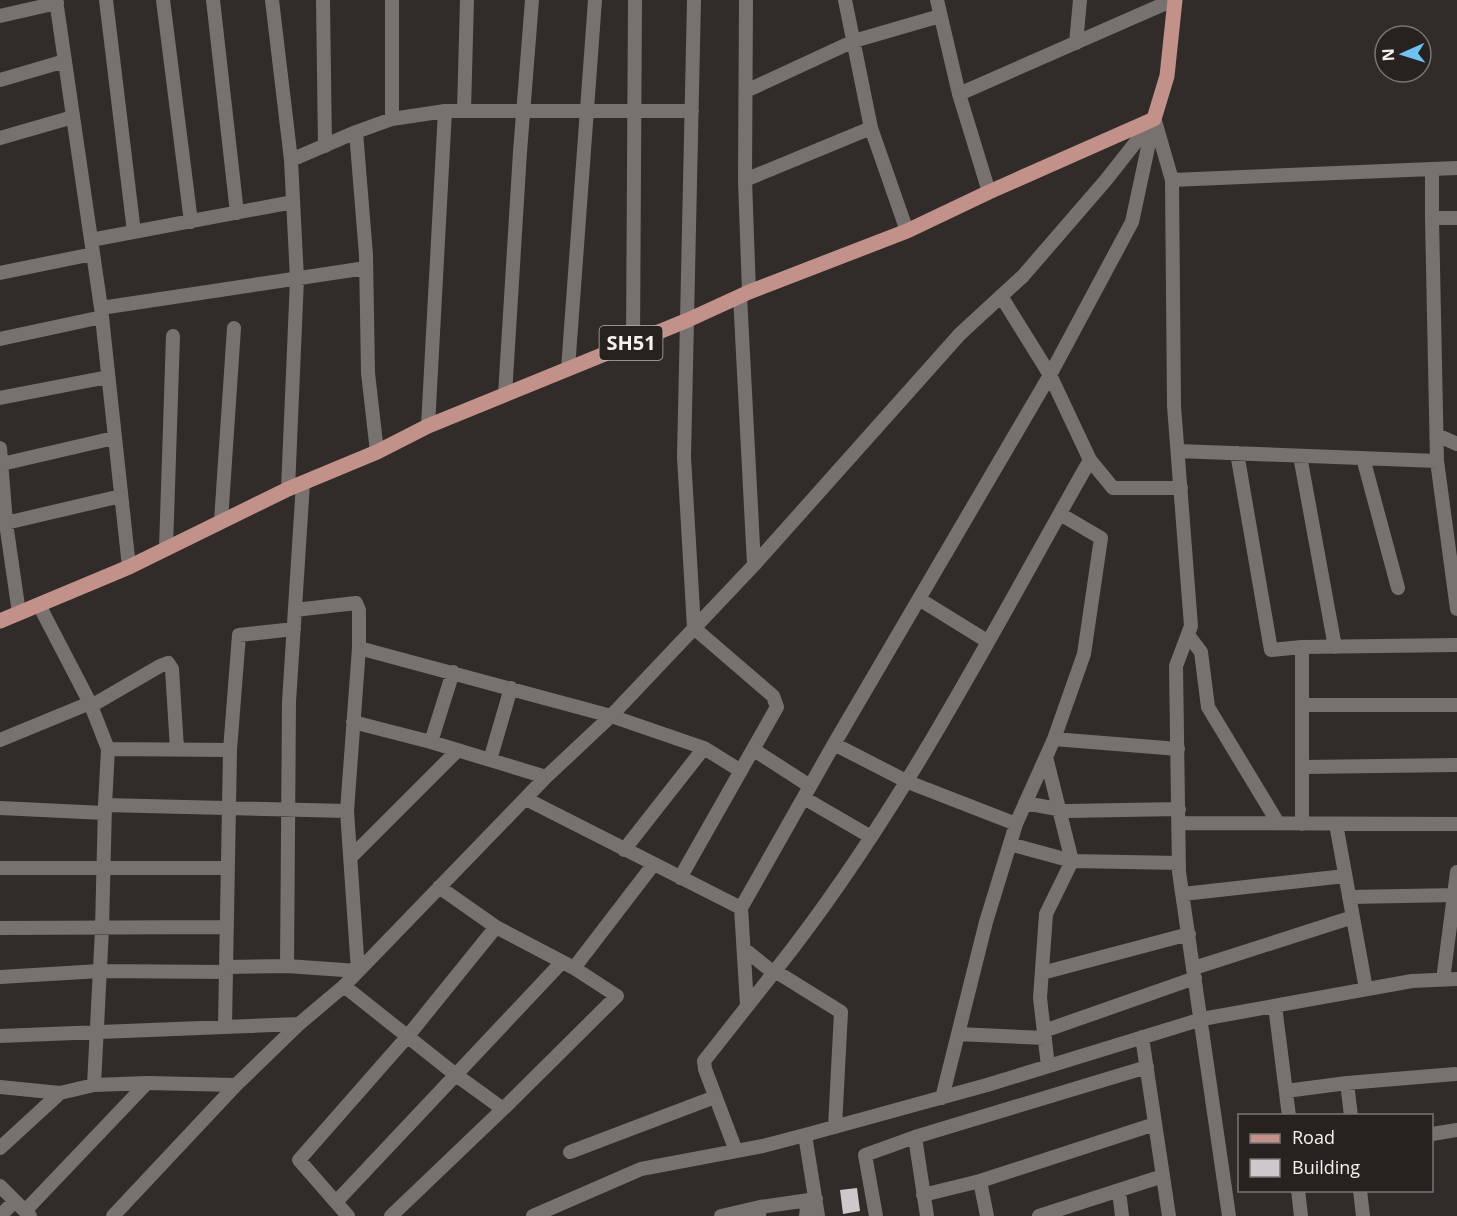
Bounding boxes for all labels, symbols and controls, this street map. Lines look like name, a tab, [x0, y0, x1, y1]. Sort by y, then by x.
north arrow	[1373, 24, 1433, 84]
text: N	[1377, 48, 1399, 62]
road number: SH51	[600, 326, 662, 360]
legend	[1238, 1114, 1433, 1192]
text: Road	[1292, 1125, 1335, 1149]
text: Building	[1292, 1155, 1360, 1179]

